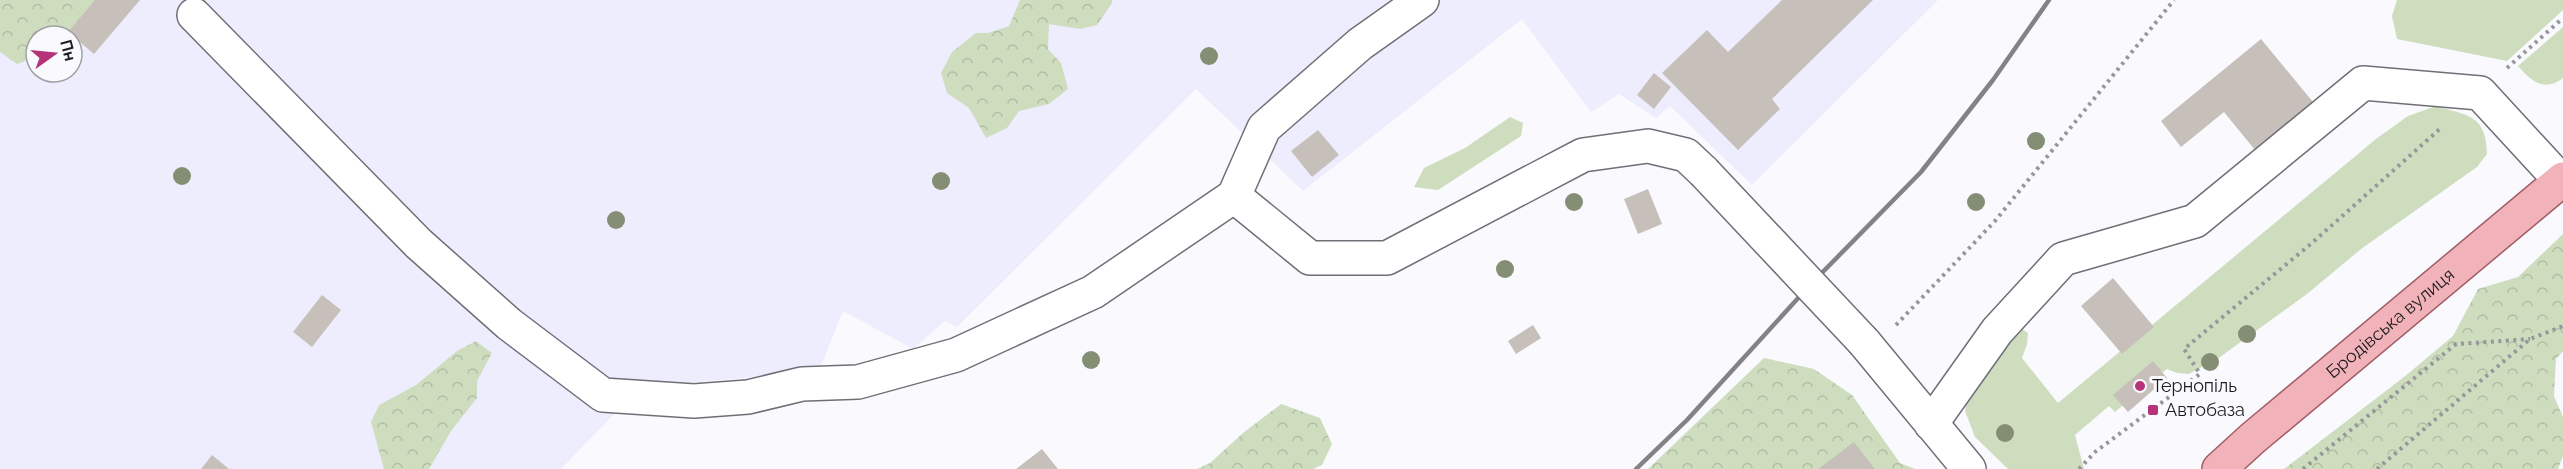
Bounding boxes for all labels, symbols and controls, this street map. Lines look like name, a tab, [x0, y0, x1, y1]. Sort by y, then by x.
north arrow	[24, 24, 84, 84]
text: Пн	[56, 38, 80, 63]
street label: Бродівська вулиця	[2322, 263, 2458, 382]
place label: Тернопіль	[2152, 375, 2237, 396]
marker: Тернопіль	[2133, 379, 2147, 393]
place label: Автобаза	[2165, 399, 2245, 420]
marker: Автобаза	[2146, 403, 2160, 417]

